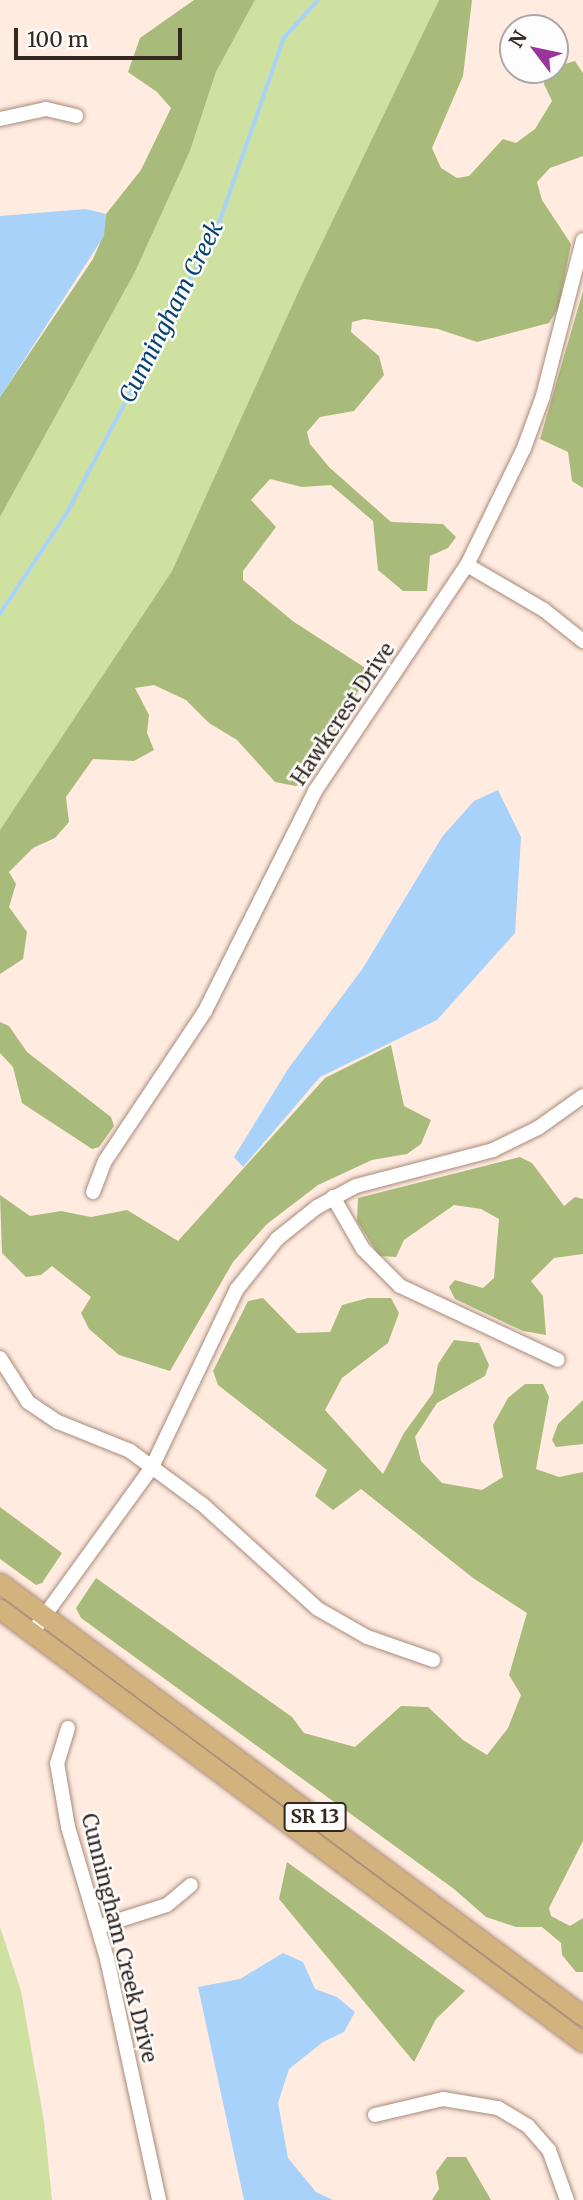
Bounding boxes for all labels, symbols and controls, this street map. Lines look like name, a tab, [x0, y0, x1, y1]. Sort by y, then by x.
scale bar	[18, 14, 186, 58]
north arrow	[499, 14, 569, 84]
text: 100 m	[27, 26, 89, 53]
text: N	[504, 26, 532, 52]
water label: Cunningham Creek	[113, 216, 229, 408]
street label: Hawkcrest Drive	[286, 638, 400, 790]
road number: SR 13	[284, 1801, 346, 1832]
street label: Cunningham Creek Drive	[76, 1811, 162, 2065]

